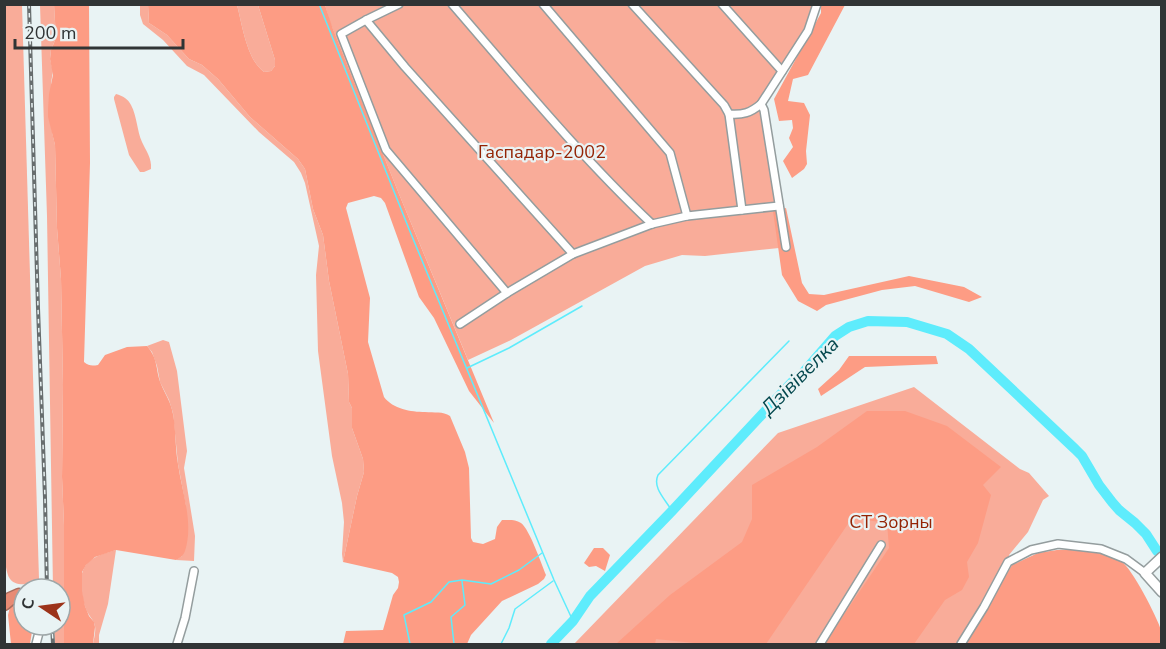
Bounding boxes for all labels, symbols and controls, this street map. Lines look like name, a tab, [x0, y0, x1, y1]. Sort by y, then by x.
scale bar	[15, 12, 183, 50]
text: 200 m	[24, 21, 76, 45]
park label: Гаспадар-2002	[478, 140, 606, 164]
water label: Дзівівелка	[754, 331, 845, 422]
park label: СТ Зорны	[849, 510, 933, 534]
north arrow	[12, 577, 72, 637]
text: С	[16, 596, 40, 612]

